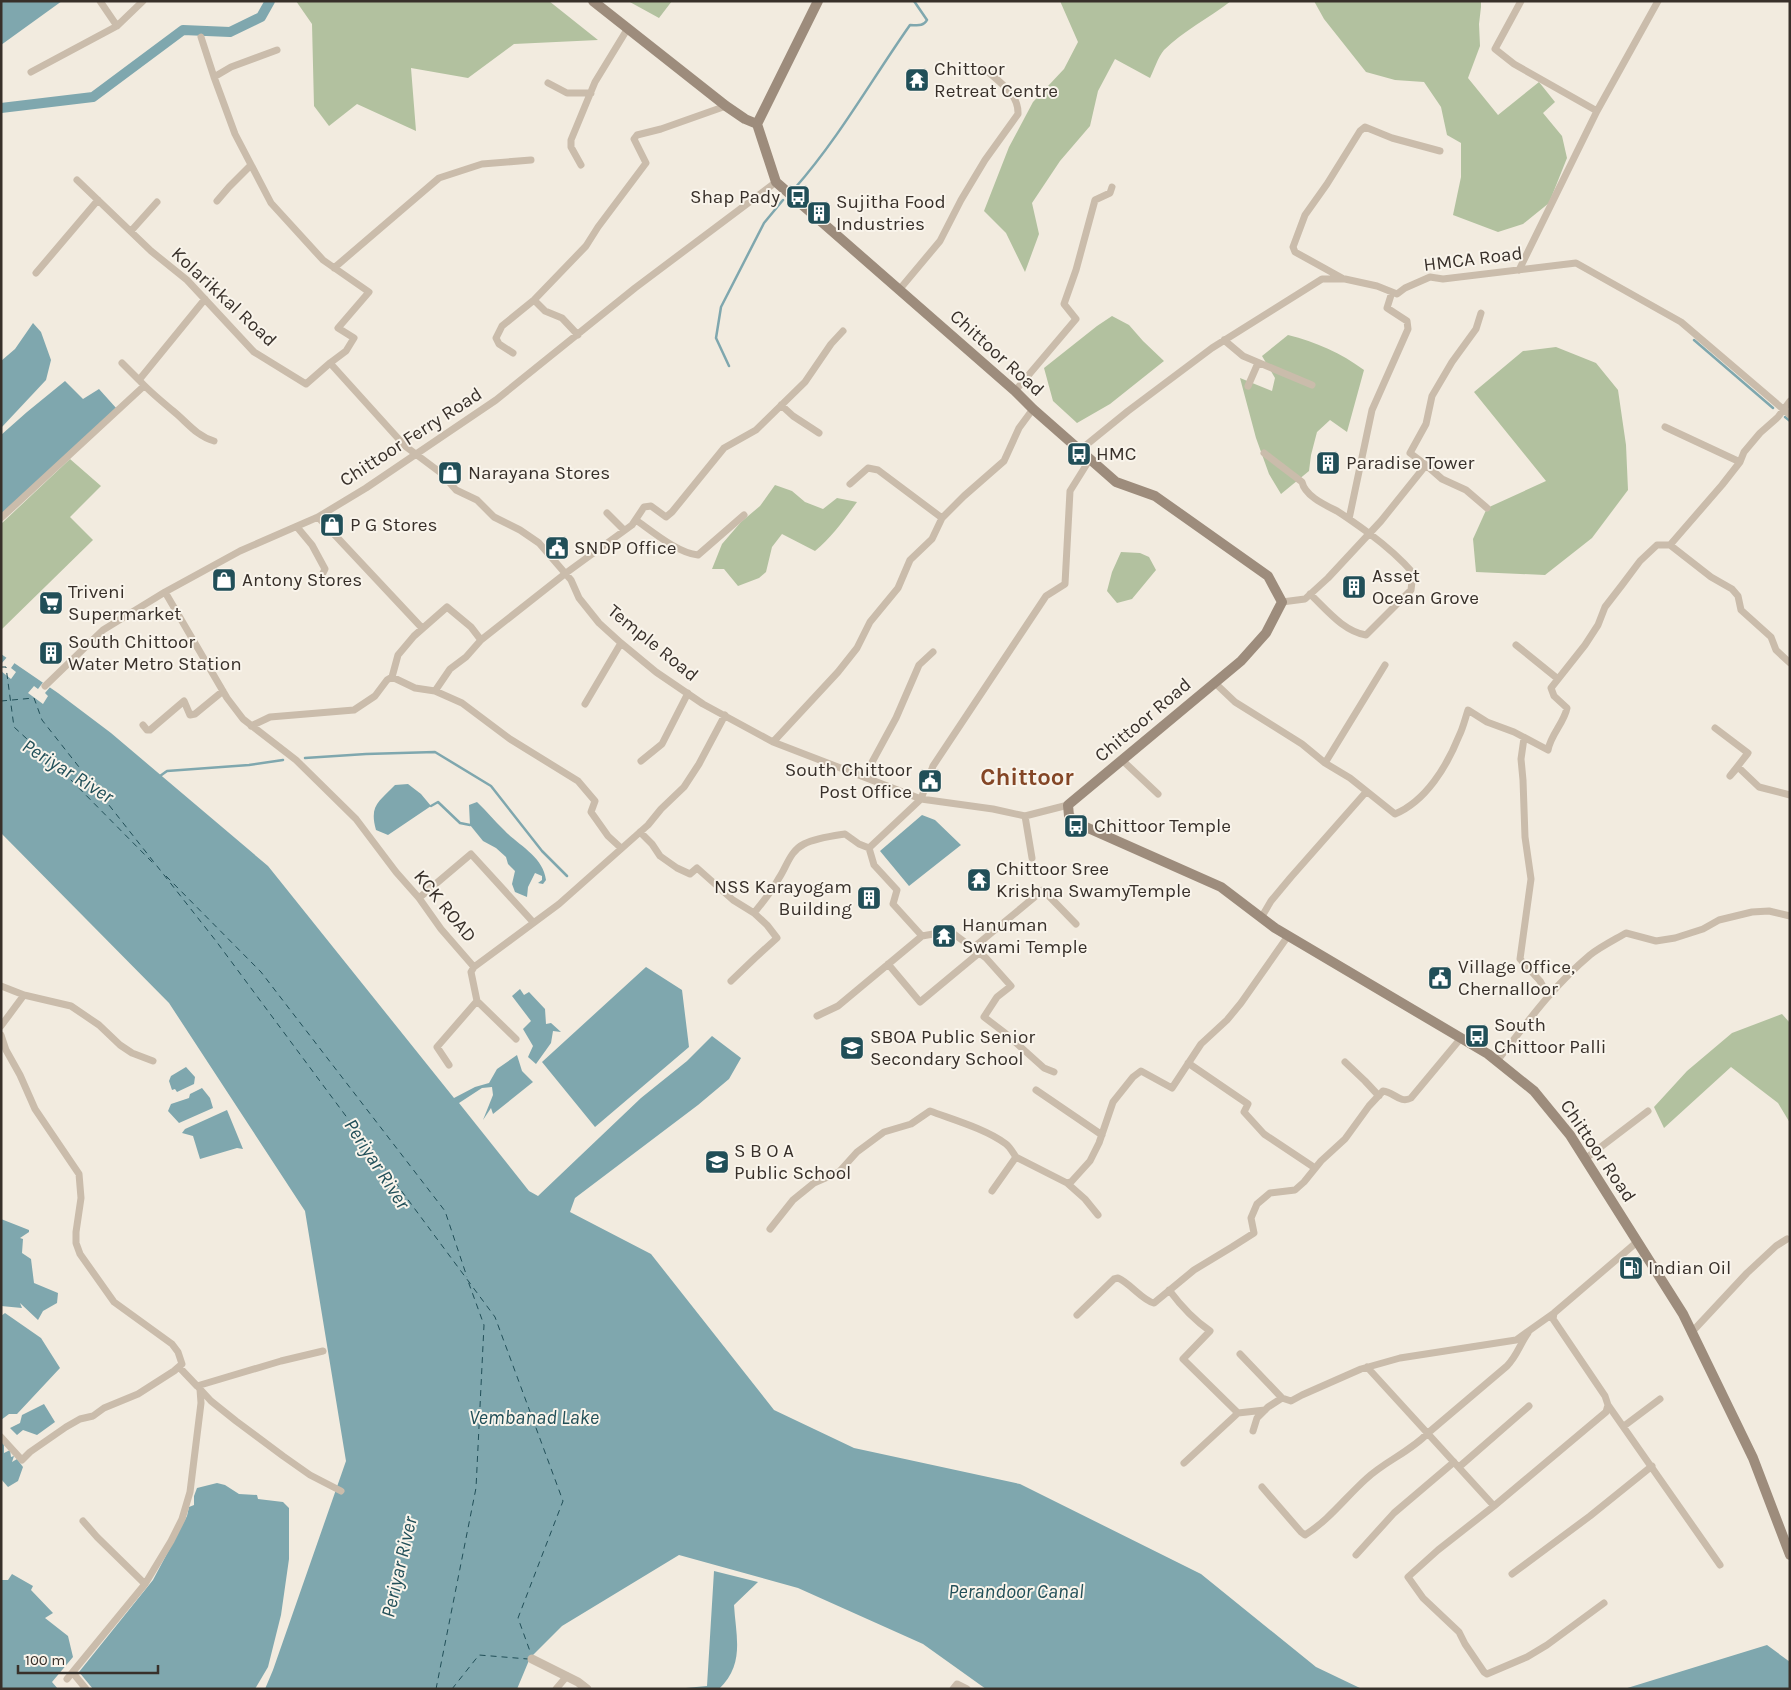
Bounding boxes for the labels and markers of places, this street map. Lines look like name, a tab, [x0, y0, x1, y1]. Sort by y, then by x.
place label: Chittoor Retreat Centre	[934, 58, 1058, 102]
temple icon: Chittoor Retreat Centre	[904, 67, 930, 93]
bus stop icon: Shap Pady	[785, 184, 811, 210]
place label: Shap Pady	[690, 186, 780, 208]
place label: Sujitha Food Industries	[836, 191, 946, 235]
building icon: Sujitha Food Industries	[806, 200, 832, 226]
bus stop icon: HMC	[1066, 441, 1092, 467]
place label: HMC	[1096, 443, 1136, 465]
building icon: Paradise Tower	[1315, 450, 1341, 476]
place label: Paradise Tower	[1346, 452, 1474, 474]
shop icon: Narayana Stores	[437, 460, 463, 486]
place label: Narayana Stores	[468, 462, 610, 484]
shop icon: P G Stores	[319, 512, 345, 538]
place label: P G Stores	[350, 514, 437, 536]
public building icon: SNDP Office	[544, 535, 570, 561]
place label: SNDP Office	[574, 537, 677, 559]
place label: Asset Ocean Grove	[1372, 565, 1479, 609]
shop icon: Antony Stores	[211, 567, 237, 593]
place label: Antony Stores	[242, 569, 362, 591]
building icon: Asset Ocean Grove	[1341, 574, 1367, 600]
place label: Triveni Supermarket	[68, 581, 181, 625]
supermarket icon: Triveni Supermarket	[38, 590, 64, 616]
place label: South Chittoor Water Metro Station	[68, 631, 242, 675]
building icon: South Chittoor Water Metro Station	[38, 640, 64, 666]
place label: South Chittoor Post Office	[785, 759, 912, 803]
public building icon: South Chittoor Post Office	[917, 768, 943, 794]
bus stop icon: Chittoor Temple	[1063, 813, 1089, 839]
place label: Chittoor Temple	[1094, 815, 1231, 837]
place label: Chittoor Sree Krishna SwamyTemple	[996, 858, 1191, 902]
temple icon: Chittoor Sree Krishna SwamyTemple	[966, 867, 992, 893]
place label: NSS Karayogam Building	[714, 876, 852, 920]
building icon: NSS Karayogam Building	[856, 885, 882, 911]
place label: Hanuman Swami Temple	[962, 914, 1087, 958]
temple icon: Hanuman Swami Temple	[931, 923, 957, 949]
place label: Village Office, Chernalloor	[1458, 956, 1575, 1000]
public building icon: Village Office, Chernalloor	[1427, 965, 1453, 991]
place label: South Chittoor Palli	[1494, 1014, 1607, 1058]
bus stop icon: South Chittoor Palli	[1464, 1023, 1490, 1049]
place label: SBOA Public Senior Secondary School	[870, 1026, 1035, 1070]
school or university icon: SBOA Public Senior Secondary School	[839, 1035, 865, 1061]
place label: S B O A Public School	[734, 1140, 851, 1184]
school or university icon: S B O A Public School	[704, 1149, 730, 1175]
fuel station icon: Indian Oil	[1618, 1255, 1644, 1281]
place label: Indian Oil	[1648, 1257, 1731, 1279]

